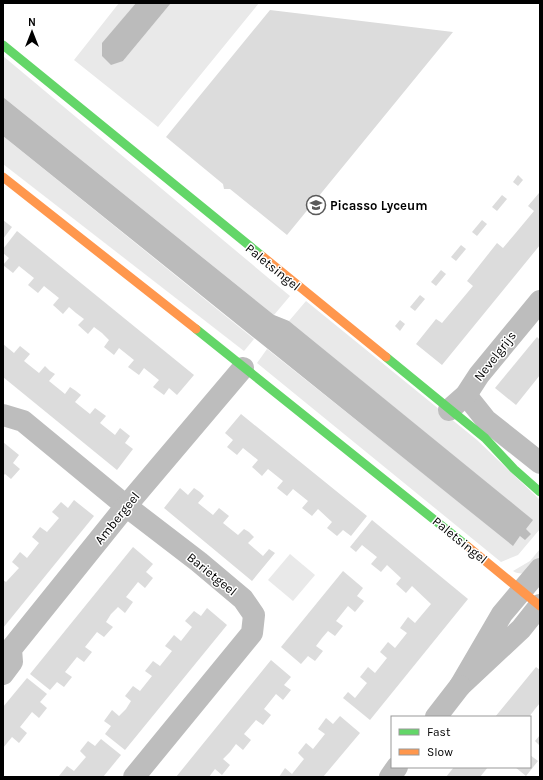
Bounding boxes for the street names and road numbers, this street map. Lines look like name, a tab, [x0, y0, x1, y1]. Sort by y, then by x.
street label: Paletsingel	[243, 240, 303, 294]
street label: Nevelgrijs	[471, 328, 519, 384]
street label: Ambergeel	[91, 489, 143, 547]
street label: Paletsingel	[430, 513, 490, 567]
street label: Barietgeel	[184, 549, 240, 599]

